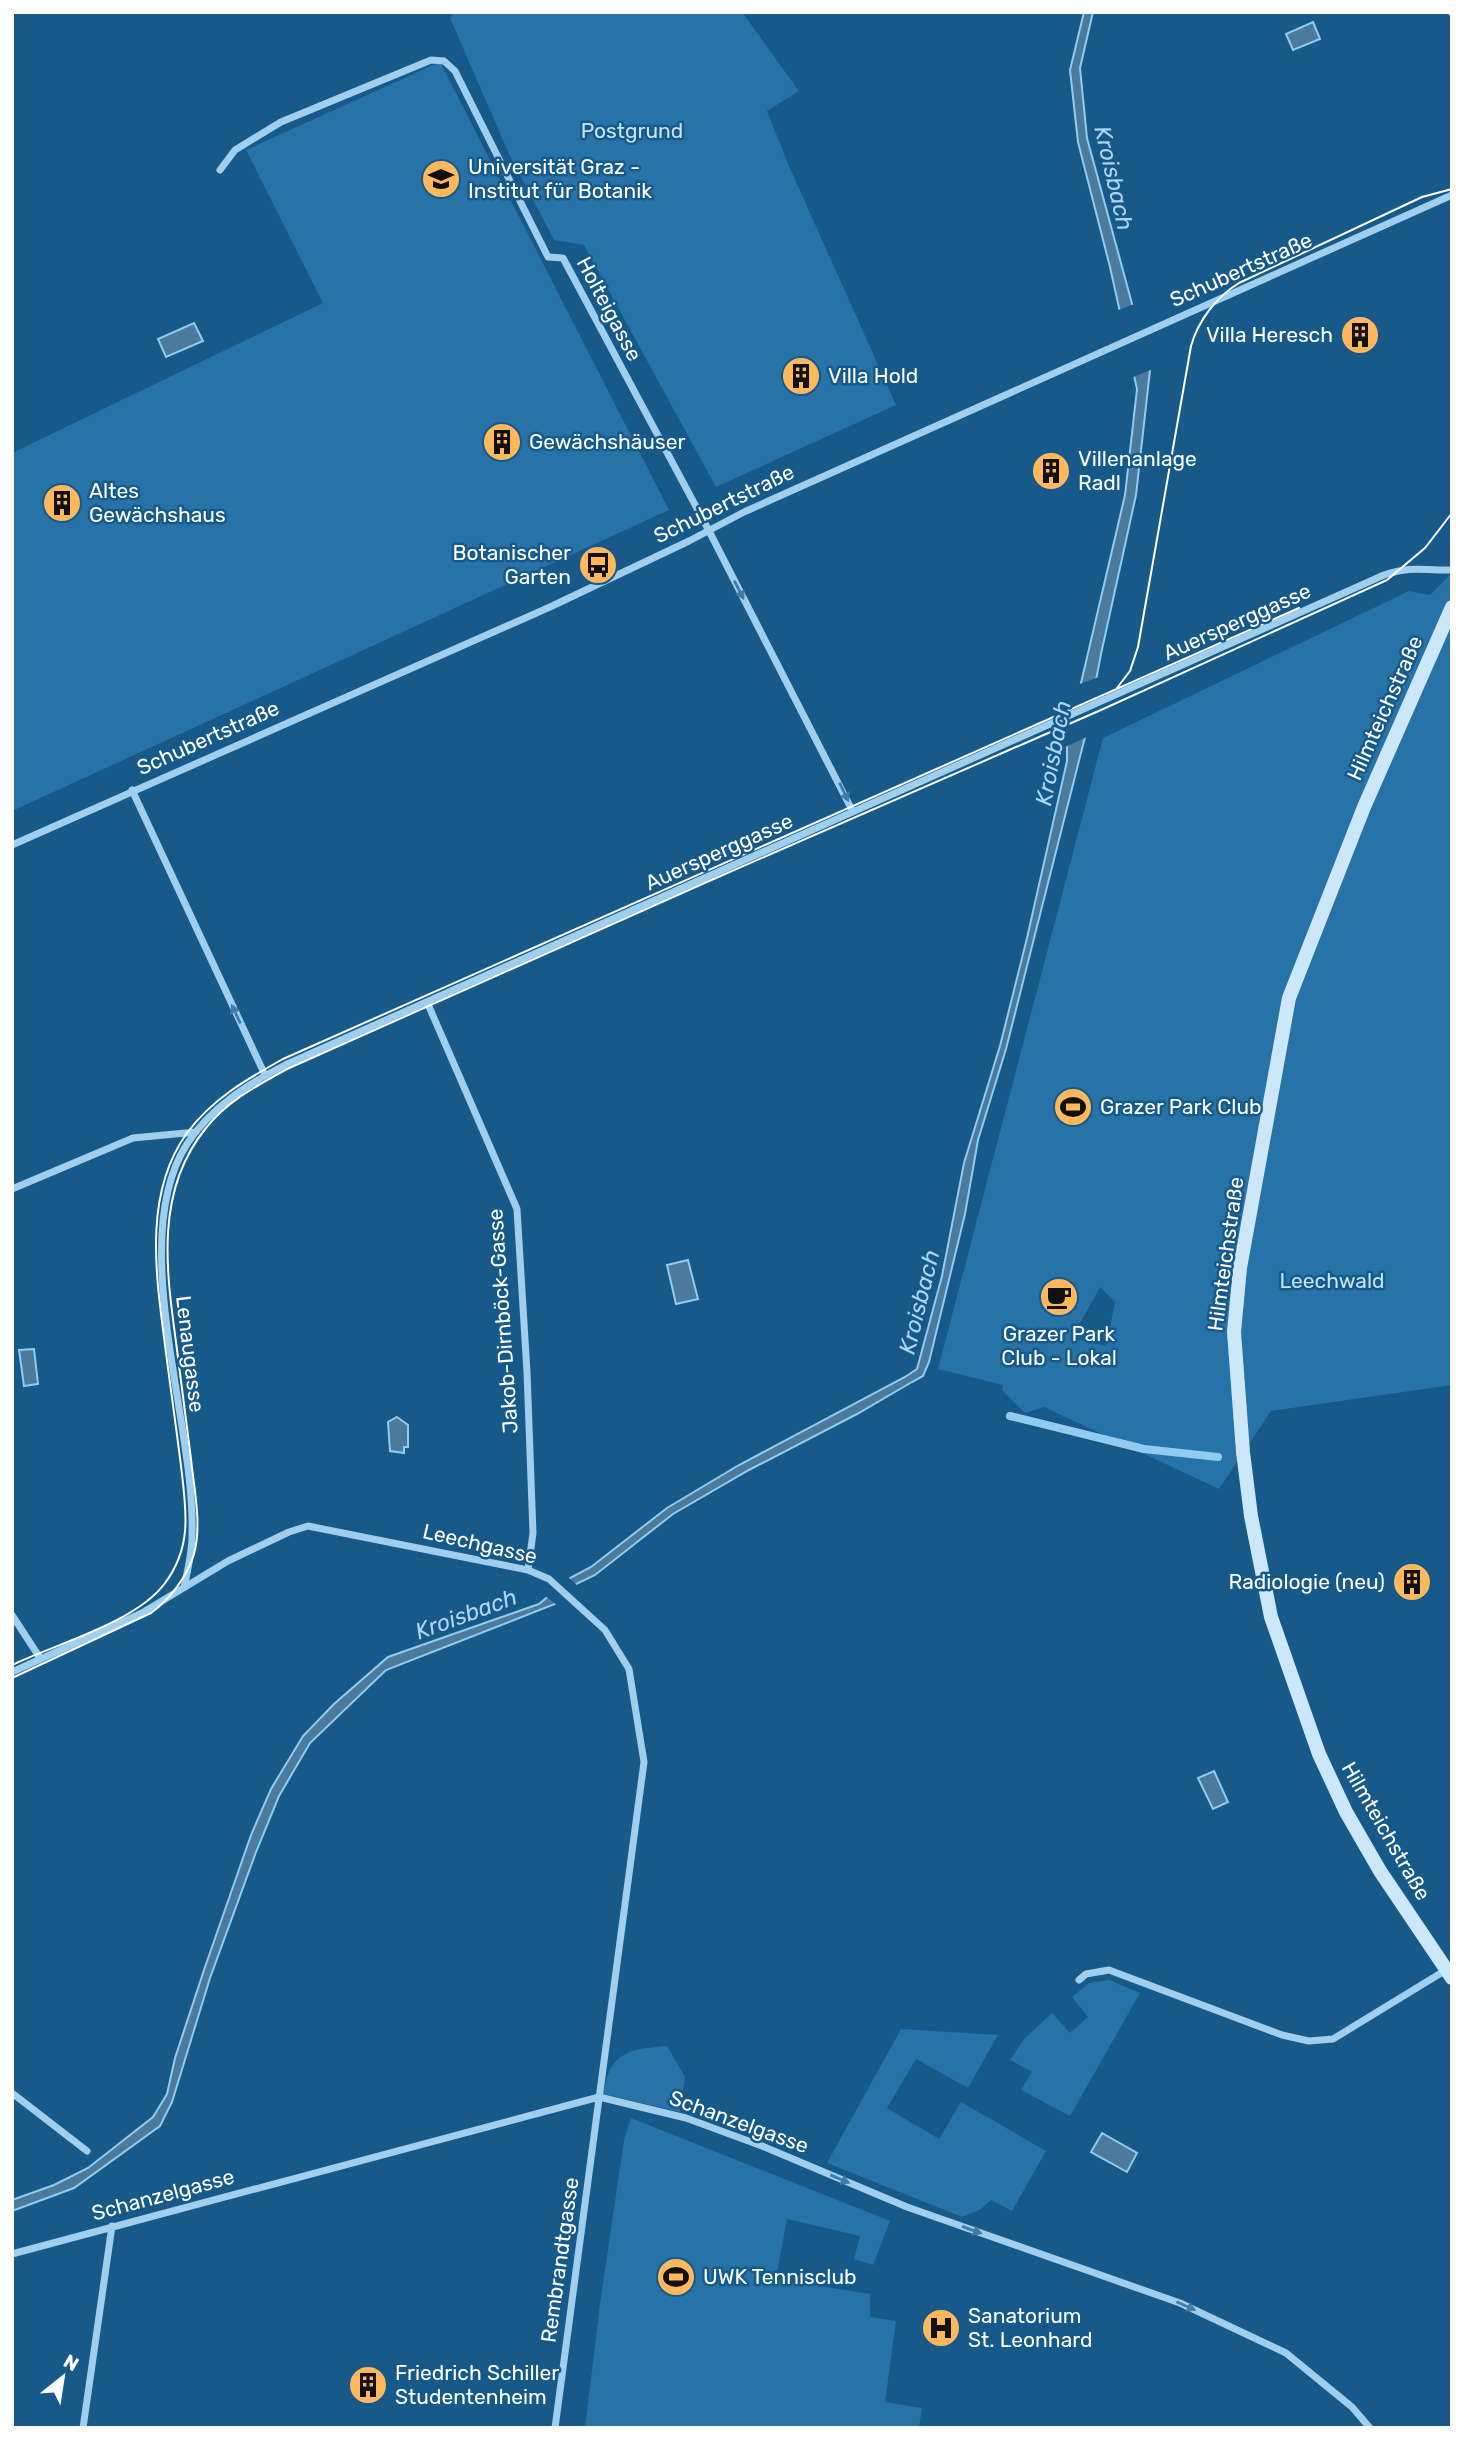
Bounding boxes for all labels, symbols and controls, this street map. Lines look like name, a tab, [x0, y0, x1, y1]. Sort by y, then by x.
park label: Postgrund	[581, 118, 683, 143]
water label: Kroisbach	[1088, 123, 1140, 233]
place label: Universität Graz - Institut für Botanik	[468, 154, 652, 203]
school or university icon: Universität Graz - Institut für Botanik	[420, 158, 462, 200]
street label: Schubertstraße	[1166, 227, 1316, 312]
street label: Holteigasse	[572, 252, 647, 365]
building icon: Villa Heresch	[1339, 314, 1381, 356]
place label: Villa Heresch	[1206, 322, 1333, 347]
building icon: Villa Hold	[780, 355, 822, 397]
place label: Villa Hold	[828, 363, 918, 388]
building icon: Gewächshäuser	[481, 421, 523, 463]
place label: Gewächshäuser	[529, 429, 685, 454]
place label: Villenanlage Radl	[1078, 446, 1197, 495]
building icon: Villenanlage Radl	[1030, 450, 1072, 492]
street label: Schubertstraße	[650, 459, 798, 548]
place label: Altes Gewächshaus	[89, 478, 226, 527]
building icon: Altes Gewächshaus	[41, 482, 83, 524]
place label: Botanischer Garten	[453, 540, 571, 589]
bus stop icon: Botanischer Garten	[577, 544, 619, 586]
street label: Auersperggasse	[1159, 578, 1314, 665]
one-way arrow	[734, 580, 745, 600]
street label: Hilmteichstraße	[1341, 632, 1428, 784]
street label: Schubertstraße	[133, 695, 283, 780]
water label: Kroisbach	[1029, 698, 1077, 808]
one-way arrow	[838, 782, 849, 802]
street label: Auersperggasse	[641, 808, 796, 895]
one-way arrow	[230, 1004, 242, 1024]
sports icon: Grazer Park Club	[1052, 1086, 1094, 1128]
place label: Grazer Park Club	[1100, 1094, 1262, 1119]
street label: Hilmteichstraße	[1202, 1175, 1249, 1333]
street label: Jakob-Dirnböck-Gasse	[482, 1208, 523, 1434]
water label: Kroisbach	[893, 1247, 945, 1357]
park label: Leechwald	[1279, 1268, 1385, 1293]
cafe icon: Grazer Park Club - Lokal	[1038, 1276, 1080, 1318]
street label: Lenaugasse	[171, 1294, 210, 1414]
place label: Grazer Park Club - Lokal	[1001, 1321, 1117, 1370]
street label: Leechgasse	[420, 1518, 540, 1569]
building icon: Radiologie (neu)	[1391, 1561, 1433, 1603]
place label: Radiologie (neu)	[1228, 1569, 1385, 1594]
water label: Kroisbach	[411, 1583, 521, 1645]
street label: Hilmteichstraße	[1337, 1757, 1436, 1904]
street label: Schanzelgasse	[666, 2085, 812, 2158]
street label: Schanzelgasse	[89, 2163, 237, 2226]
one-way arrow	[830, 2174, 851, 2185]
street label: Rembrandtgasse	[536, 2176, 583, 2344]
one-way arrow	[961, 2225, 982, 2236]
sports icon: UWK Tennisclub	[655, 2256, 697, 2298]
place label: UWK Tennisclub	[703, 2264, 857, 2289]
one-way arrow	[1176, 2300, 1196, 2312]
place label: Sanatorium St. Leonhard	[968, 2303, 1093, 2352]
hospital icon: Sanatorium St. Leonhard	[920, 2307, 962, 2349]
north arrow	[28, 2342, 98, 2412]
text: N	[60, 2349, 83, 2376]
place label: Friedrich Schiller Studentenheim	[395, 2360, 559, 2409]
building icon: Friedrich Schiller Studentenheim	[347, 2364, 389, 2406]

